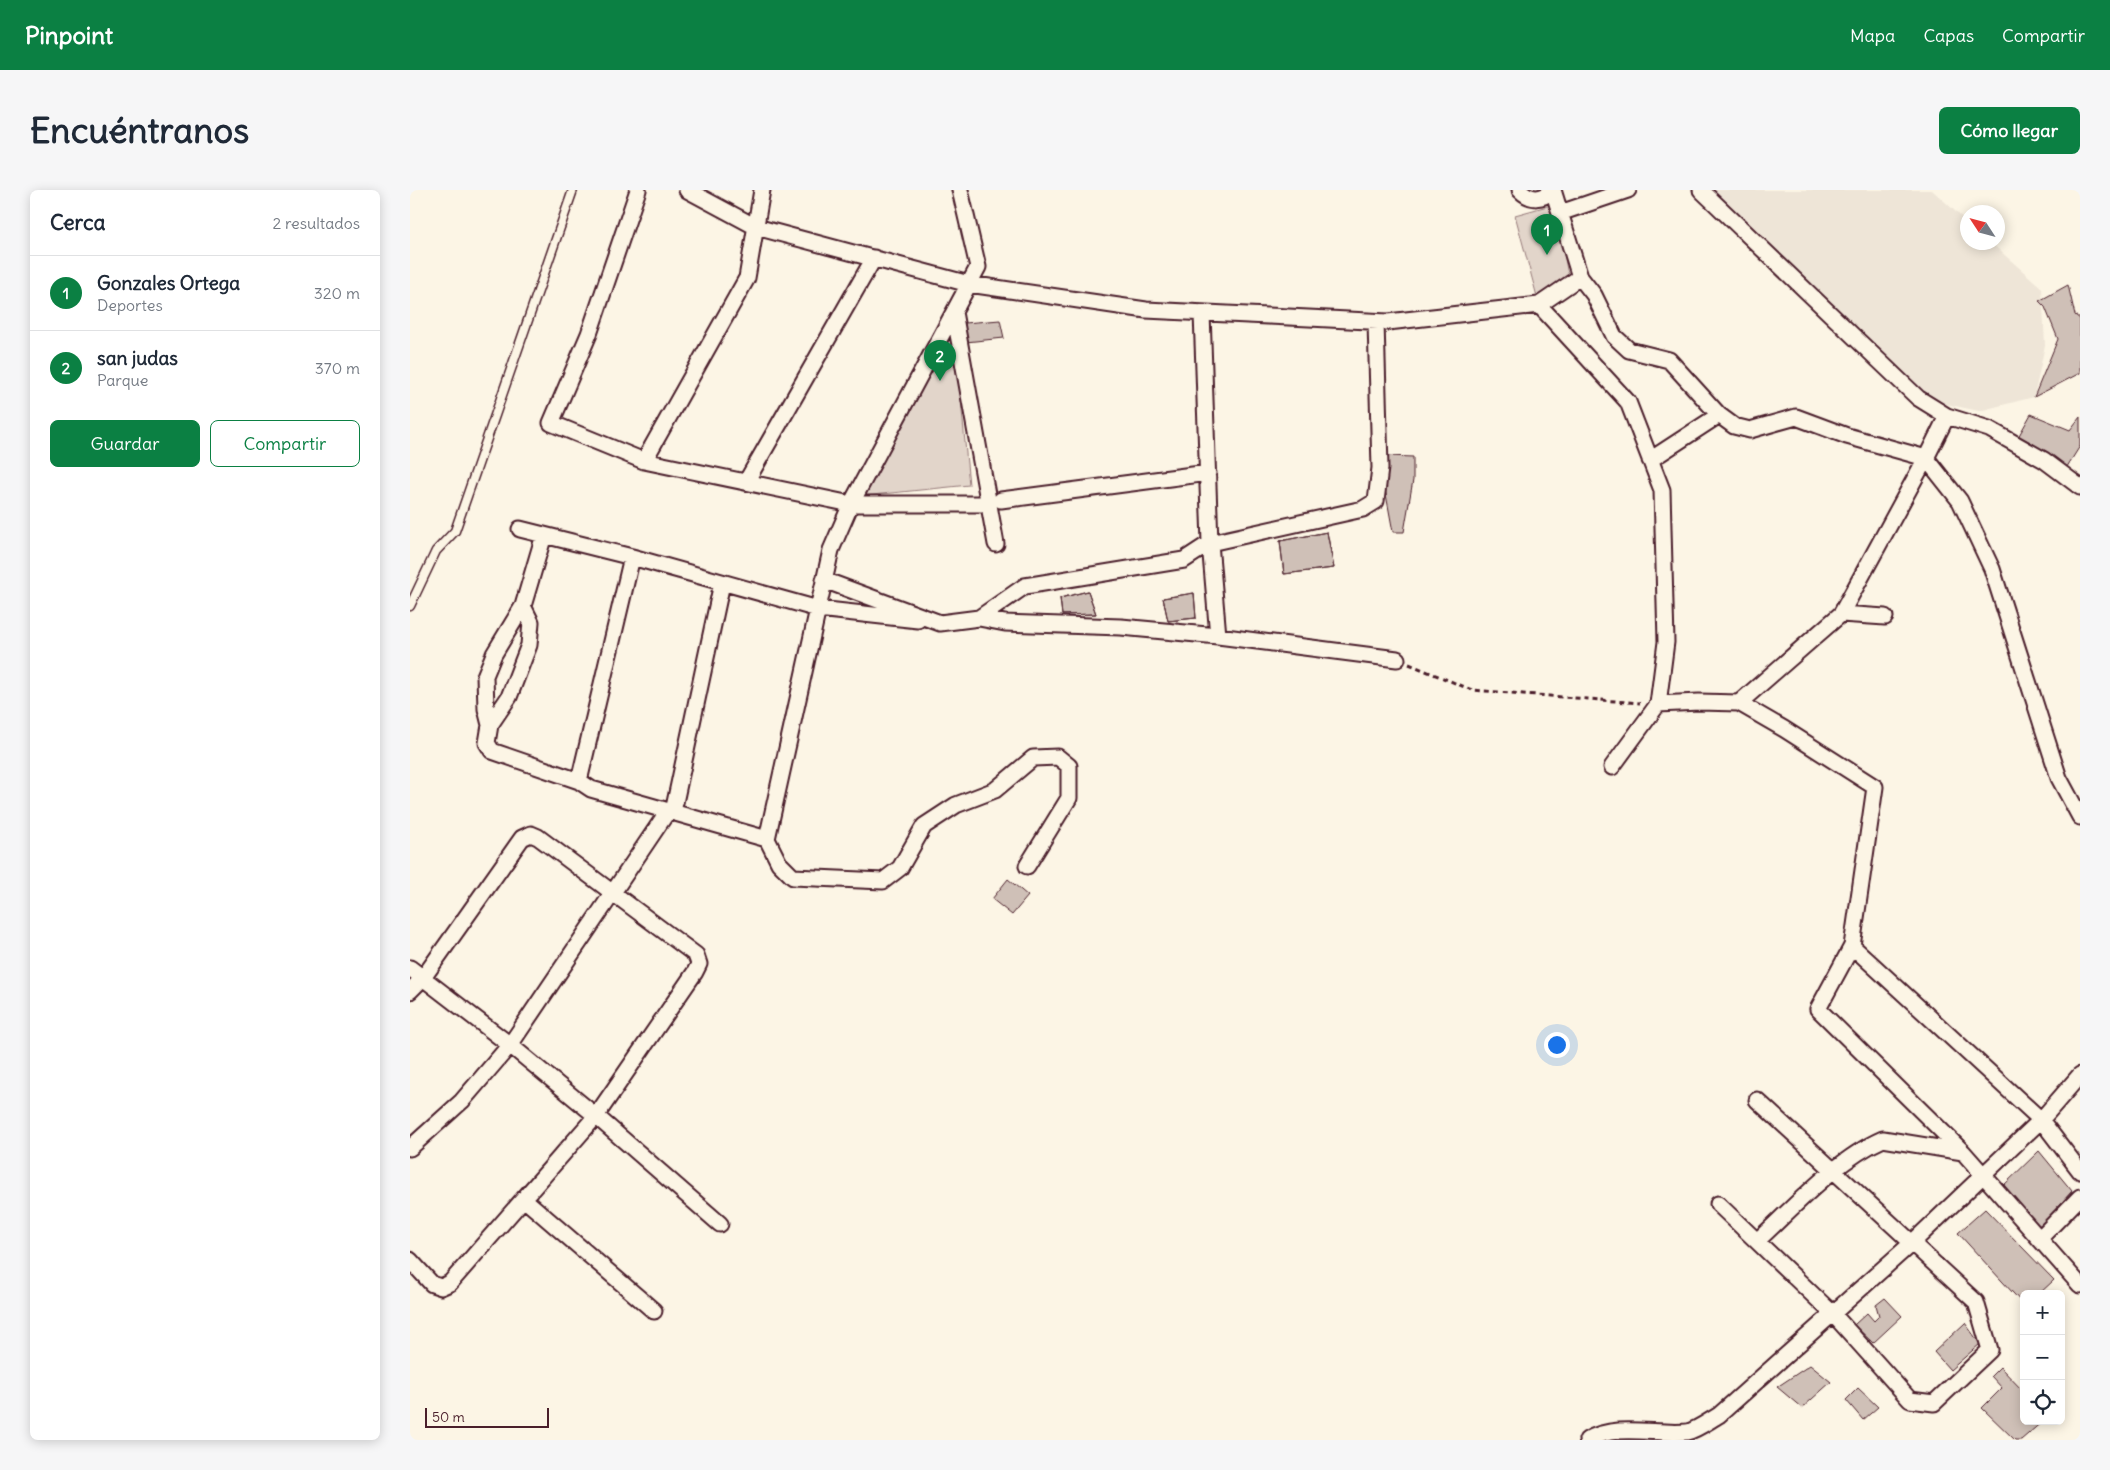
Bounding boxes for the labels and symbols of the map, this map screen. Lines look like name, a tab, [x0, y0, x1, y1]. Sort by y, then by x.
north arrow	[1960, 205, 2005, 250]
pin: 1	[1531, 214, 1563, 255]
pin: 2	[924, 340, 956, 381]
your location	[1544, 1032, 1570, 1058]
scale bar	[425, 1405, 549, 1428]

